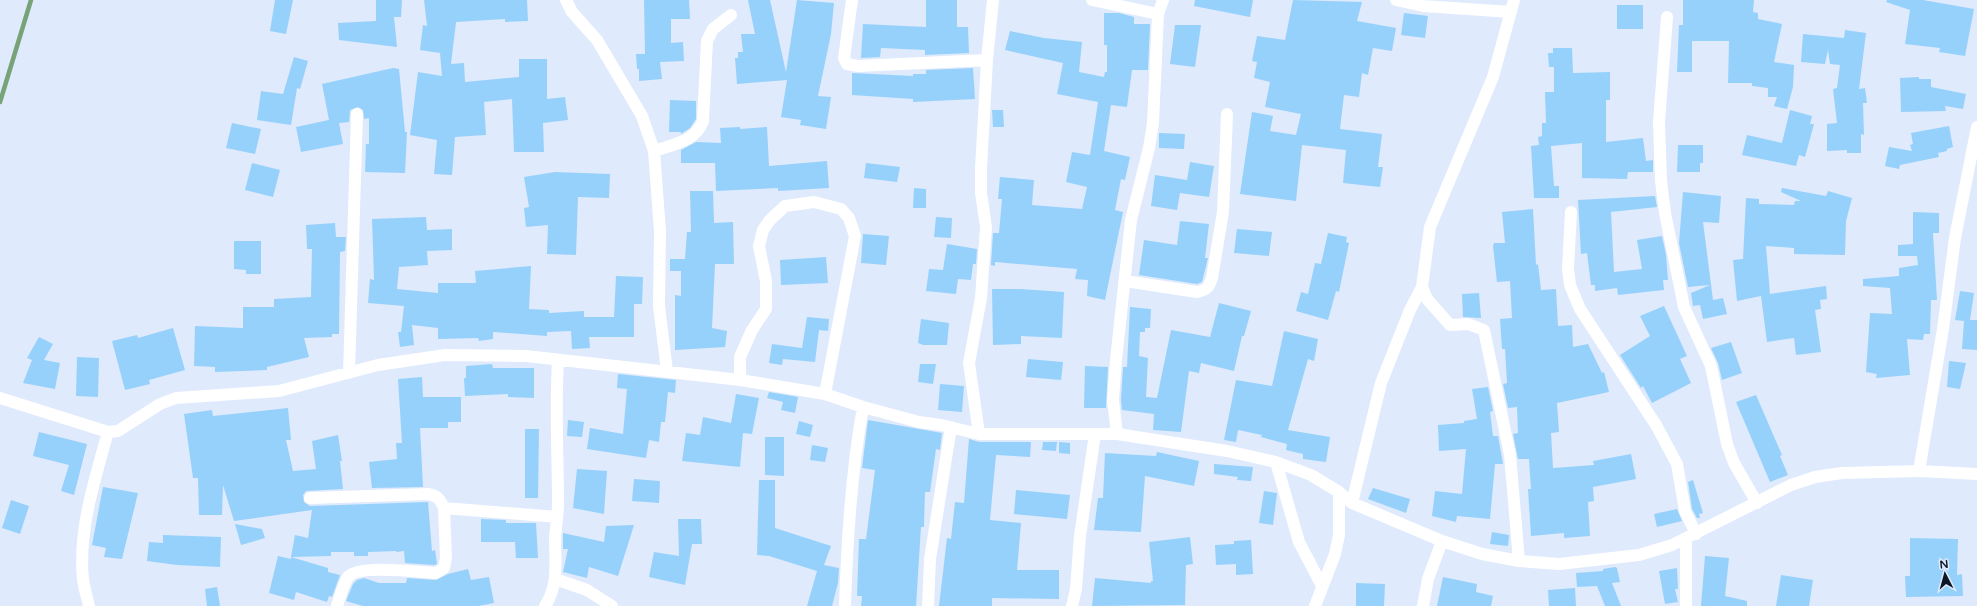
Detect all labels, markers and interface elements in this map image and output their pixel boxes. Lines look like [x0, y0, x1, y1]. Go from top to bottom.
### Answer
north arrow [1925, 554, 1965, 594]
text: N [1939, 558, 1949, 571]

